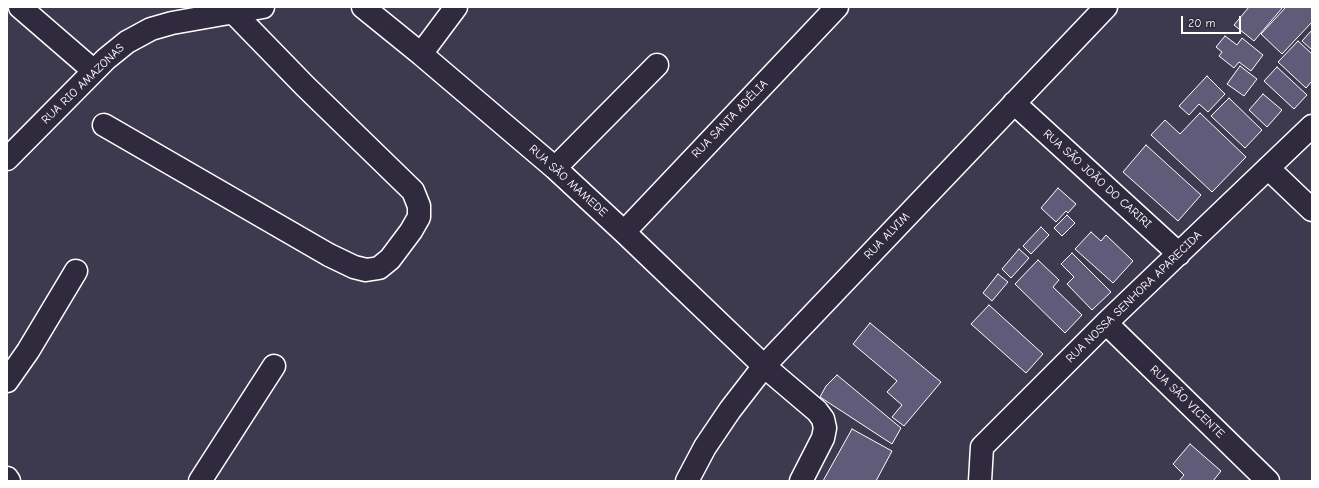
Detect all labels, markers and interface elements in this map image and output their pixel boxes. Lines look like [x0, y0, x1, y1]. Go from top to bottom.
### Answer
scale bar [1183, 8, 1243, 34]
text: 20 m [1188, 16, 1216, 30]
street label: RUA RIO AMAZONAS [39, 41, 127, 127]
street label: RUA SANTA ADÉLIA [689, 77, 771, 161]
street label: RUA SÃO JOÃO DO CARIRI [1040, 127, 1154, 231]
street label: RUA SÃO MAMEDE [526, 142, 610, 220]
street label: RUA ALVIM [861, 210, 913, 262]
street label: RUA NOSSA SENHORA APARECIDA [1063, 228, 1205, 366]
street label: RUA SÃO VICENTE [1147, 363, 1227, 441]

